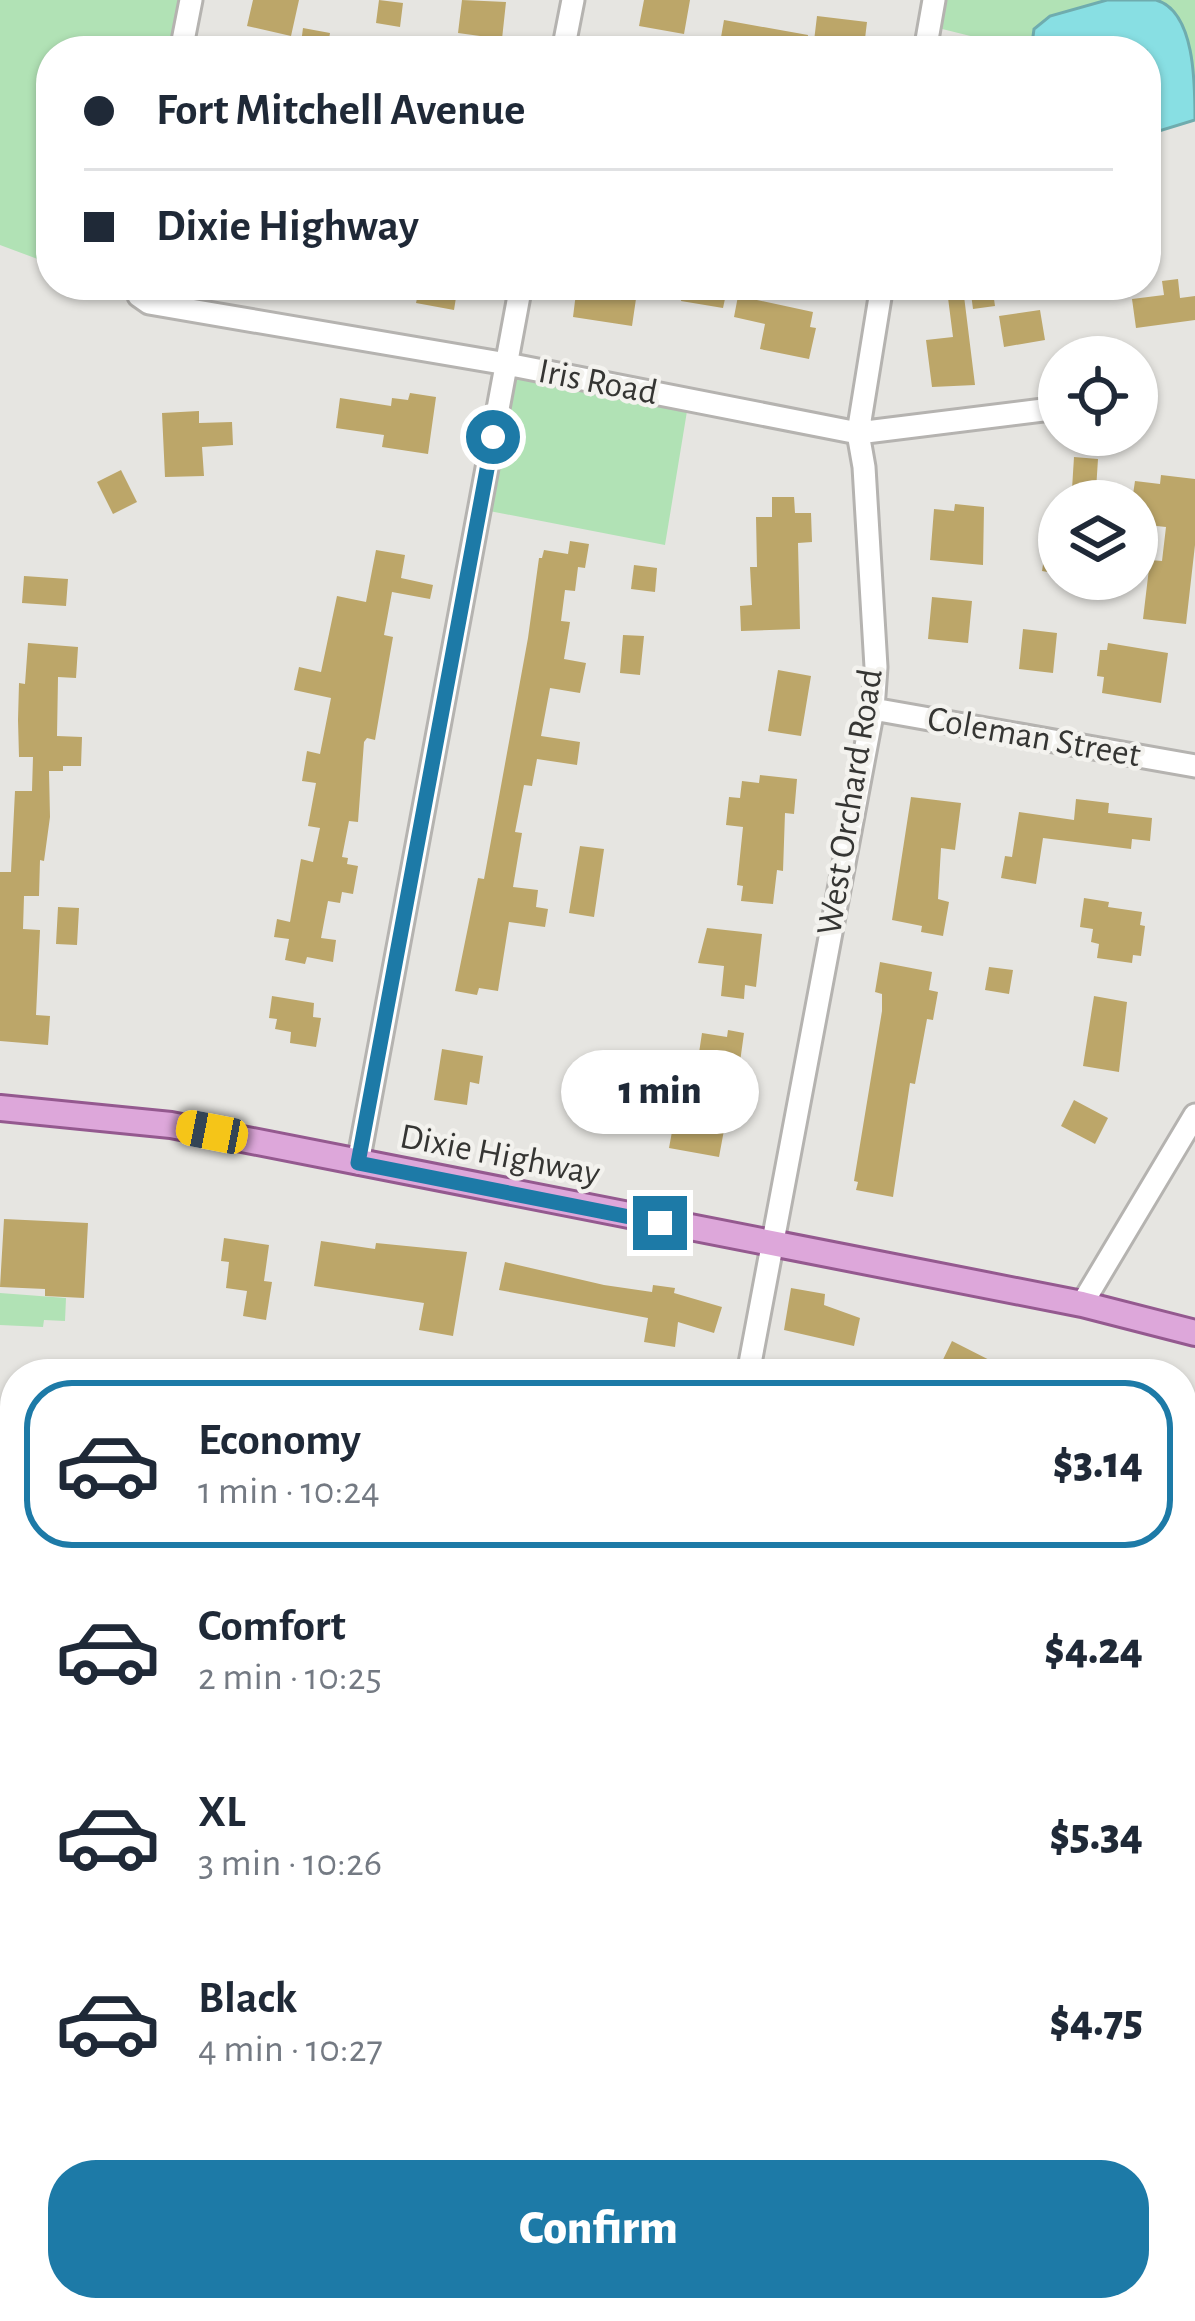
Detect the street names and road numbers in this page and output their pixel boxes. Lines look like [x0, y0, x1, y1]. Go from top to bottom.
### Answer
street label: Iris Road [535, 353, 661, 411]
street label: West Orchard Road [811, 666, 889, 938]
street label: Coleman Street [925, 701, 1144, 774]
street label: Dixie Highway [397, 1118, 603, 1192]

